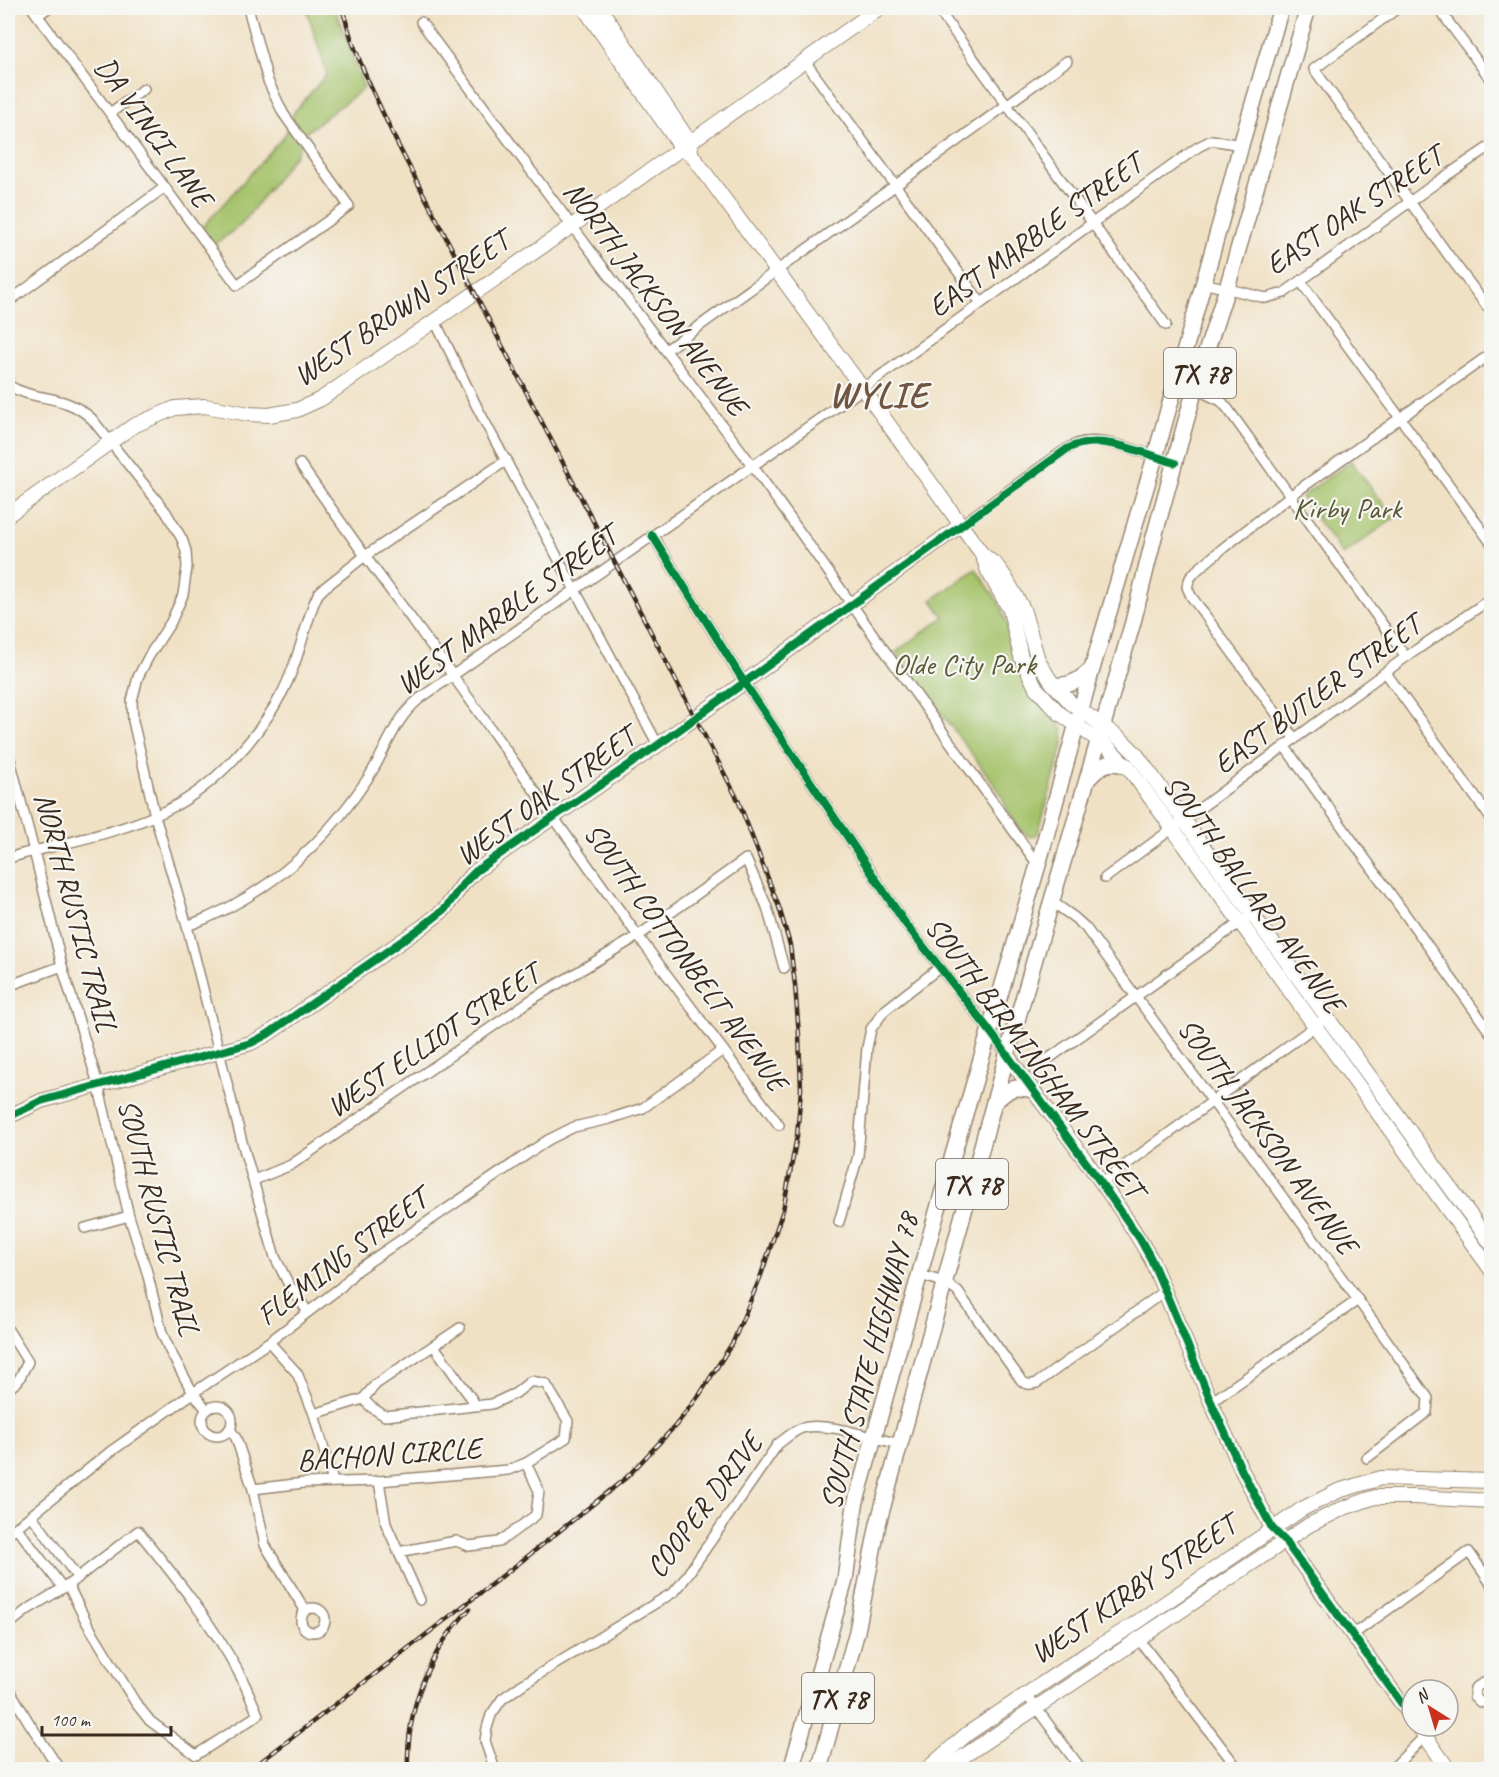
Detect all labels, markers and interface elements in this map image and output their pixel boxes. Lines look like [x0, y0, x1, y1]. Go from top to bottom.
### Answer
street label: DA VINCI LANE [87, 49, 224, 218]
street label: EAST OAK STREET [1258, 133, 1455, 283]
street label: EAST MARBLE STREET [920, 141, 1155, 326]
street label: NORTH JACKSON AVENUE [555, 173, 759, 426]
street label: WEST BROWN STREET [286, 218, 522, 394]
road number: TX 78 [1164, 348, 1236, 398]
district label: WYLIE [829, 372, 932, 418]
park label: Kirby Park [1293, 489, 1403, 527]
street label: WEST MARBLE STREET [388, 513, 629, 703]
street label: EAST BUTLER STREET [1206, 602, 1433, 782]
park label: Olde City Park [892, 645, 1038, 683]
street label: WEST OAK STREET [448, 714, 648, 874]
street label: SOUTH BALLARD AVENUE [1155, 767, 1355, 1023]
street label: NORTH RUSTIC TRAIL [26, 788, 126, 1036]
street label: SOUTH COTTONBELT AVENUE [576, 815, 798, 1102]
street label: SOUTH BIRMINGHAM STREET [917, 909, 1157, 1211]
street label: WEST ELLIOT STREET [319, 951, 552, 1125]
street label: SOUTH JACKSON AVENUE [1170, 1011, 1369, 1264]
street label: SOUTH RUSTIC TRAIL [109, 1095, 209, 1340]
road number: TX 78 [936, 1159, 1008, 1209]
street label: FLEMING STREET [249, 1176, 441, 1334]
street label: SOUTH STATE HIGHWAY 78 [811, 1206, 928, 1513]
street label: COOPER DRIVE [637, 1422, 773, 1585]
street label: BACHON CIRCLE [296, 1428, 486, 1479]
street label: WEST KIRBY STREET [1023, 1502, 1249, 1672]
road number: TX 78 [802, 1673, 874, 1723]
north arrow [1400, 1678, 1460, 1738]
text: N [1412, 1684, 1434, 1708]
scale bar [42, 1699, 171, 1737]
text: 100 m [51, 1709, 92, 1731]

